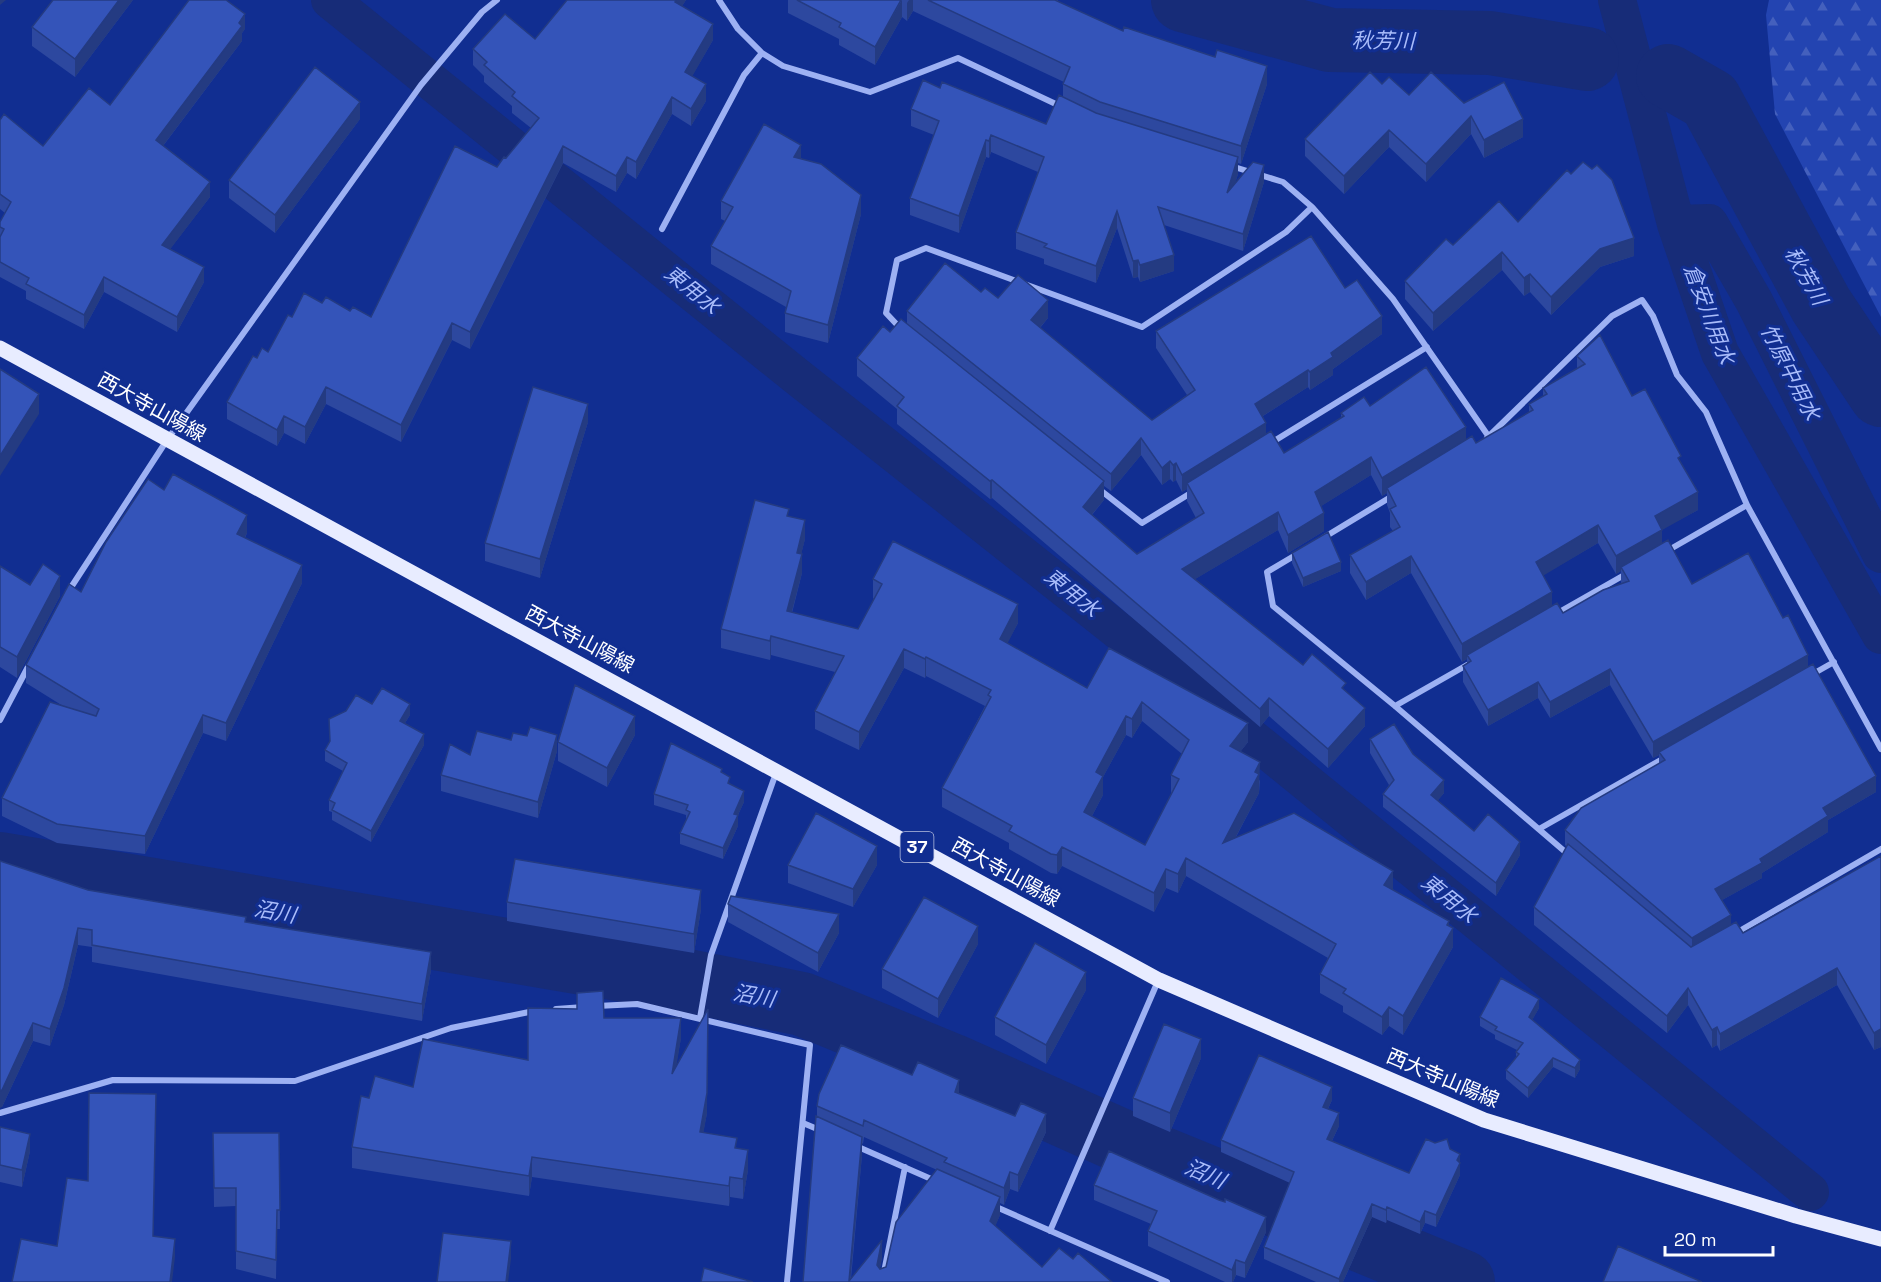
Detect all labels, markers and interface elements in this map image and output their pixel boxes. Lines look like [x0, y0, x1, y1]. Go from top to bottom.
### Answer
water label: 秋芳川 [1351, 26, 1417, 55]
water label: 秋芳川 [1779, 242, 1834, 312]
water label: 東用水 [659, 259, 727, 321]
water label: 倉安川用水 [1678, 260, 1742, 370]
water label: 竹原中用水 [1755, 319, 1827, 426]
street label: 西大寺山陽線 [93, 367, 211, 447]
water label: 東用水 [1039, 562, 1107, 624]
street label: 西大寺山陽線 [521, 599, 639, 679]
road number: 37 [900, 832, 934, 862]
street label: 西大寺山陽線 [947, 832, 1065, 912]
water label: 東用水 [1416, 868, 1484, 930]
water label: 沼川 [252, 895, 300, 929]
water label: 沼川 [731, 979, 779, 1013]
street label: 西大寺山陽線 [1383, 1043, 1503, 1113]
water label: 沼川 [1181, 1153, 1232, 1195]
scale bar [1665, 1219, 1773, 1257]
text: 20 m [1674, 1228, 1717, 1251]

